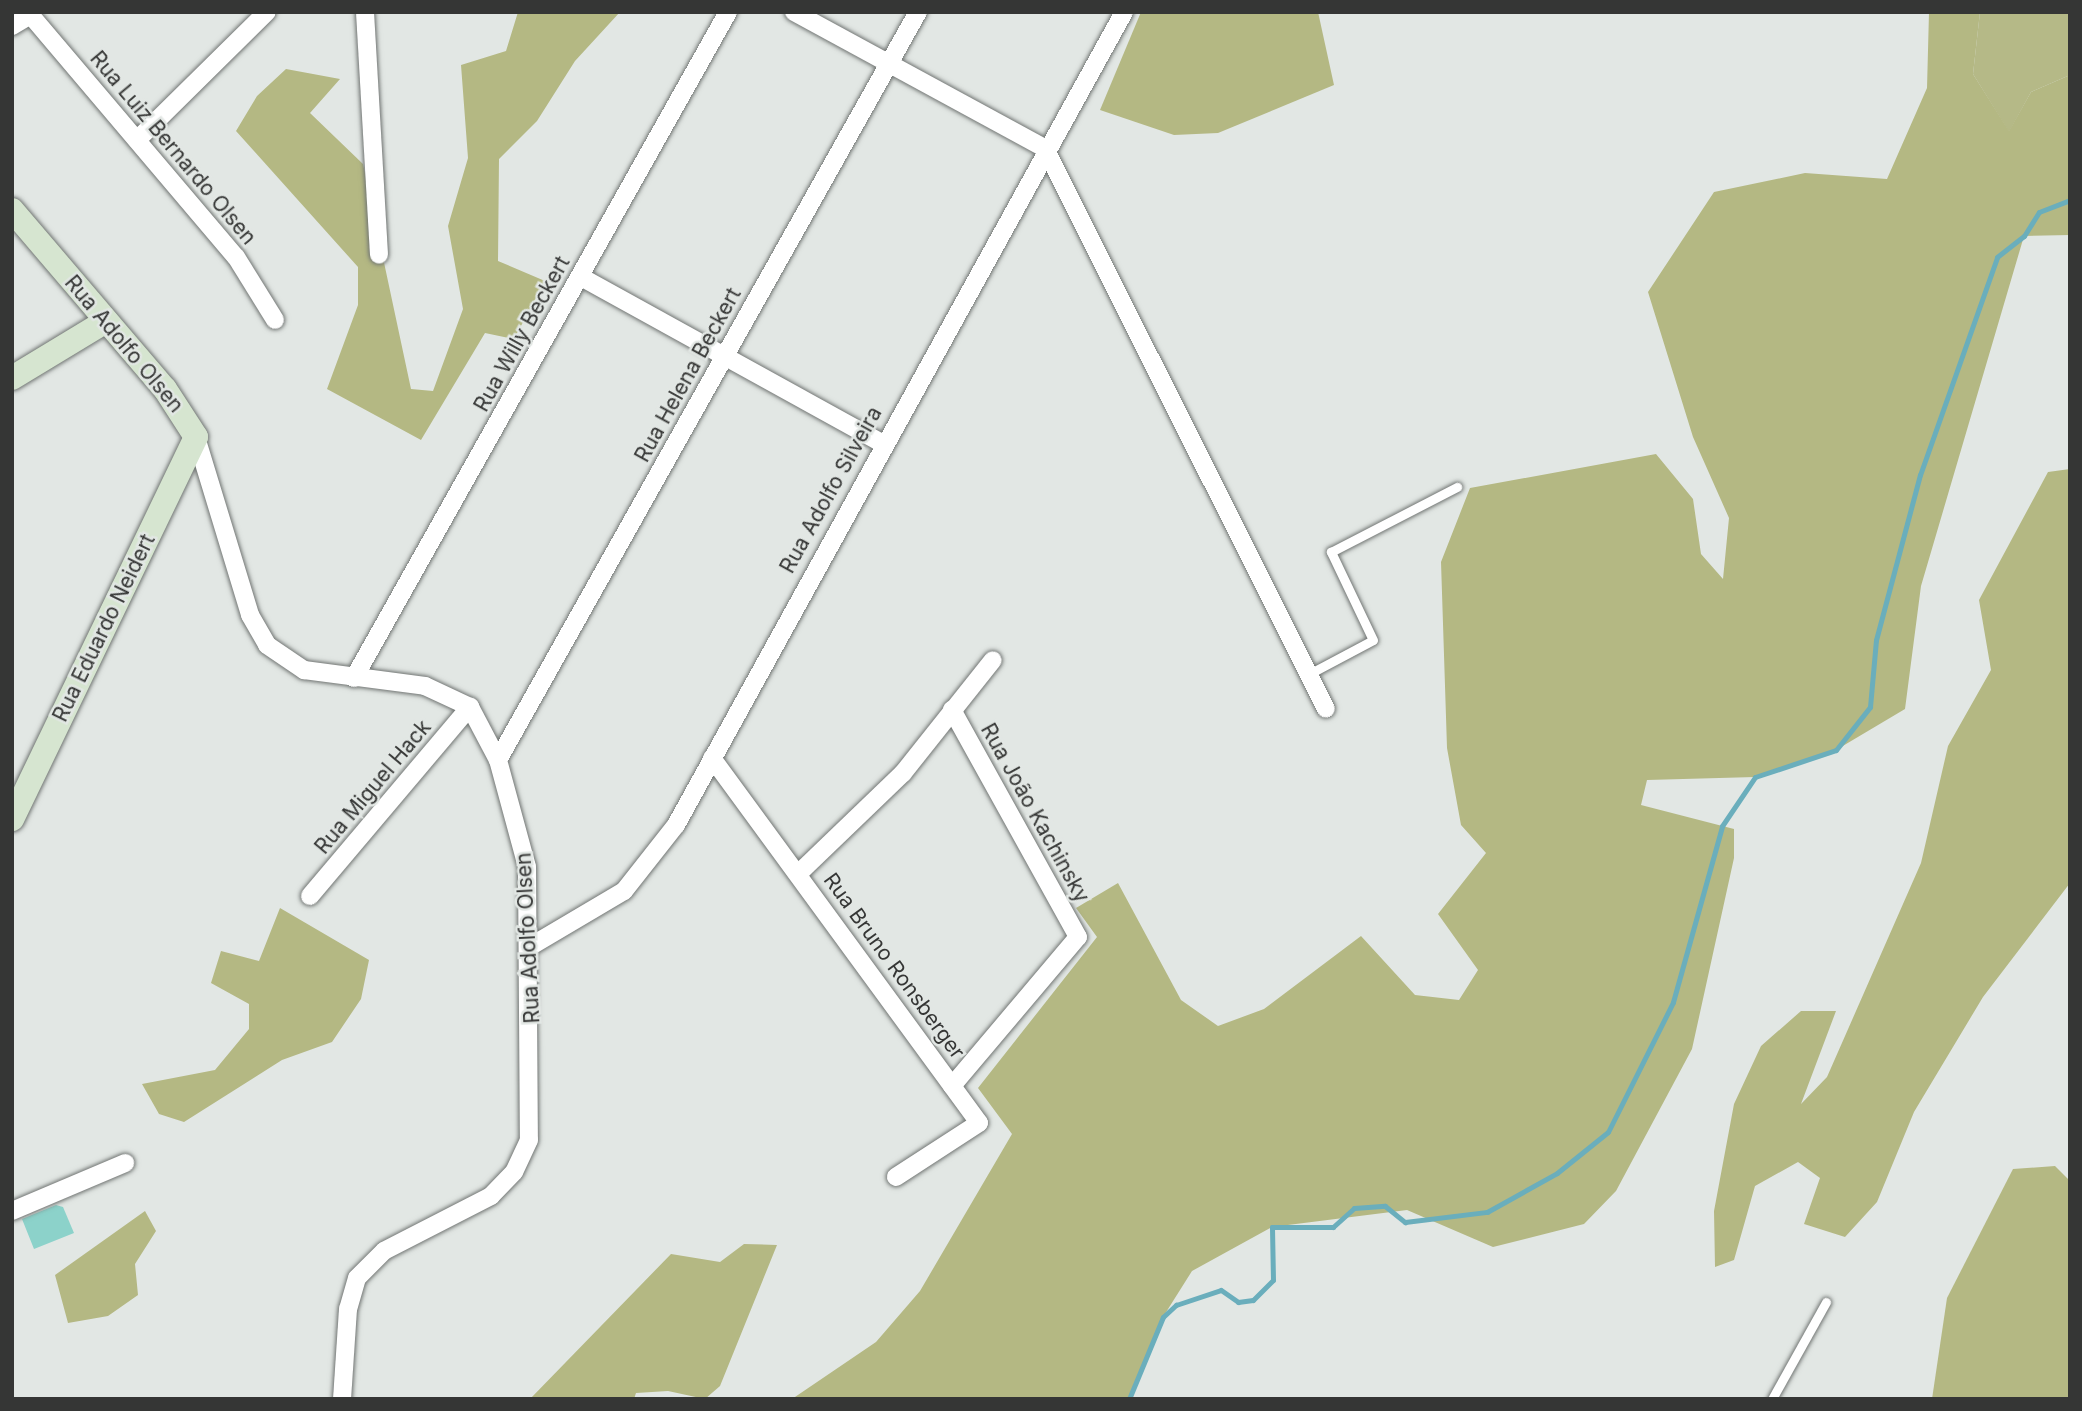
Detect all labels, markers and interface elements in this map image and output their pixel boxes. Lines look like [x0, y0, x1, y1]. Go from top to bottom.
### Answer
street label: Rua Luiz Bernardo Olsen [85, 46, 261, 250]
street label: Rua Willy Beckert [469, 252, 575, 416]
street label: Rua Adolfo Olsen [59, 270, 189, 418]
street label: Rua Helena Beckert [630, 283, 746, 467]
street label: Rua Adolfo Silveira [775, 402, 887, 578]
street label: Rua Eduardo Neidert [48, 530, 160, 726]
street label: Rua Miguel Hack [310, 715, 436, 859]
street label: Rua João Kachinsky [975, 719, 1095, 907]
street label: Rua Adolfo Olsen [511, 852, 545, 1024]
street label: Rua Bruno Ronsberger [818, 868, 970, 1064]

